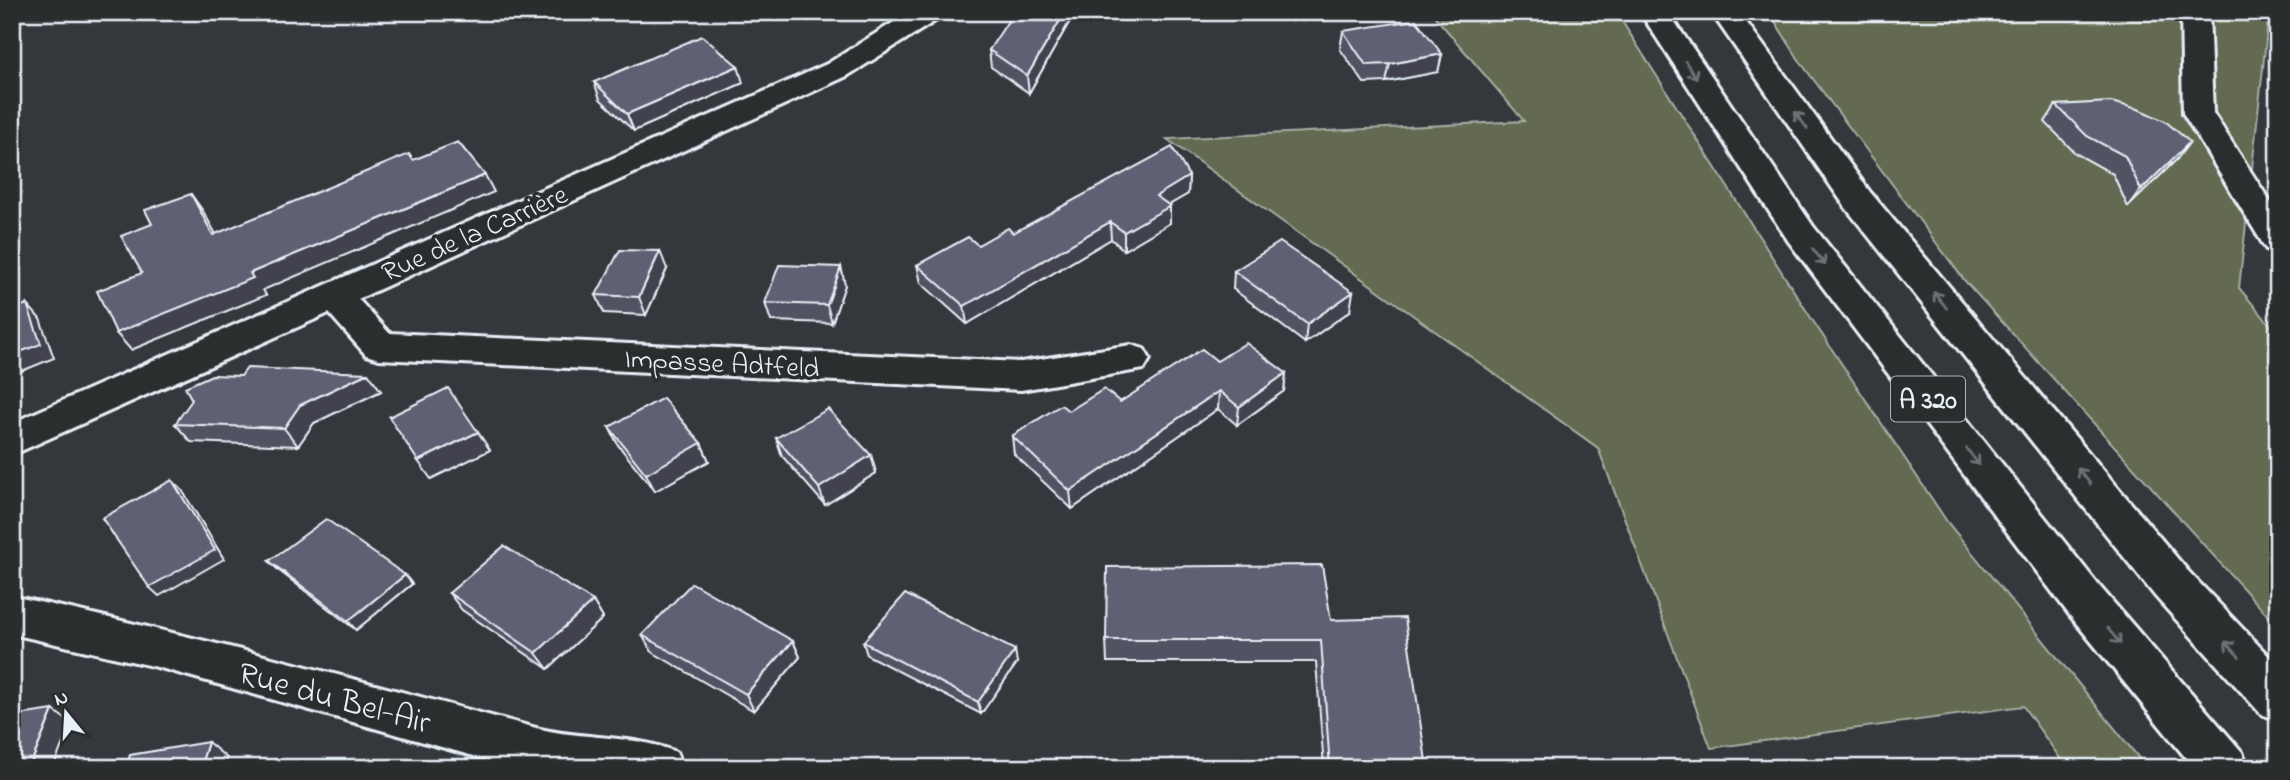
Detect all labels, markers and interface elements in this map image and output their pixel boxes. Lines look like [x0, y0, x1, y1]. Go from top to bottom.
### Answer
one-way arrow [1684, 60, 1698, 79]
one-way arrow [1794, 111, 1808, 130]
street label: Rue de la Carrière [376, 176, 575, 295]
one-way arrow [1812, 248, 1827, 266]
one-way arrow [1932, 291, 1948, 309]
street label: Impasse Adtfeld [623, 340, 821, 391]
road number: A 320 [1891, 376, 1965, 422]
one-way arrow [1966, 447, 1981, 466]
one-way arrow [2076, 467, 2091, 485]
one-way arrow [2106, 626, 2122, 644]
one-way arrow [2223, 641, 2240, 658]
street label: Rue du Bel-Air [233, 651, 436, 749]
north arrow [32, 678, 102, 748]
text: N [51, 684, 72, 714]

